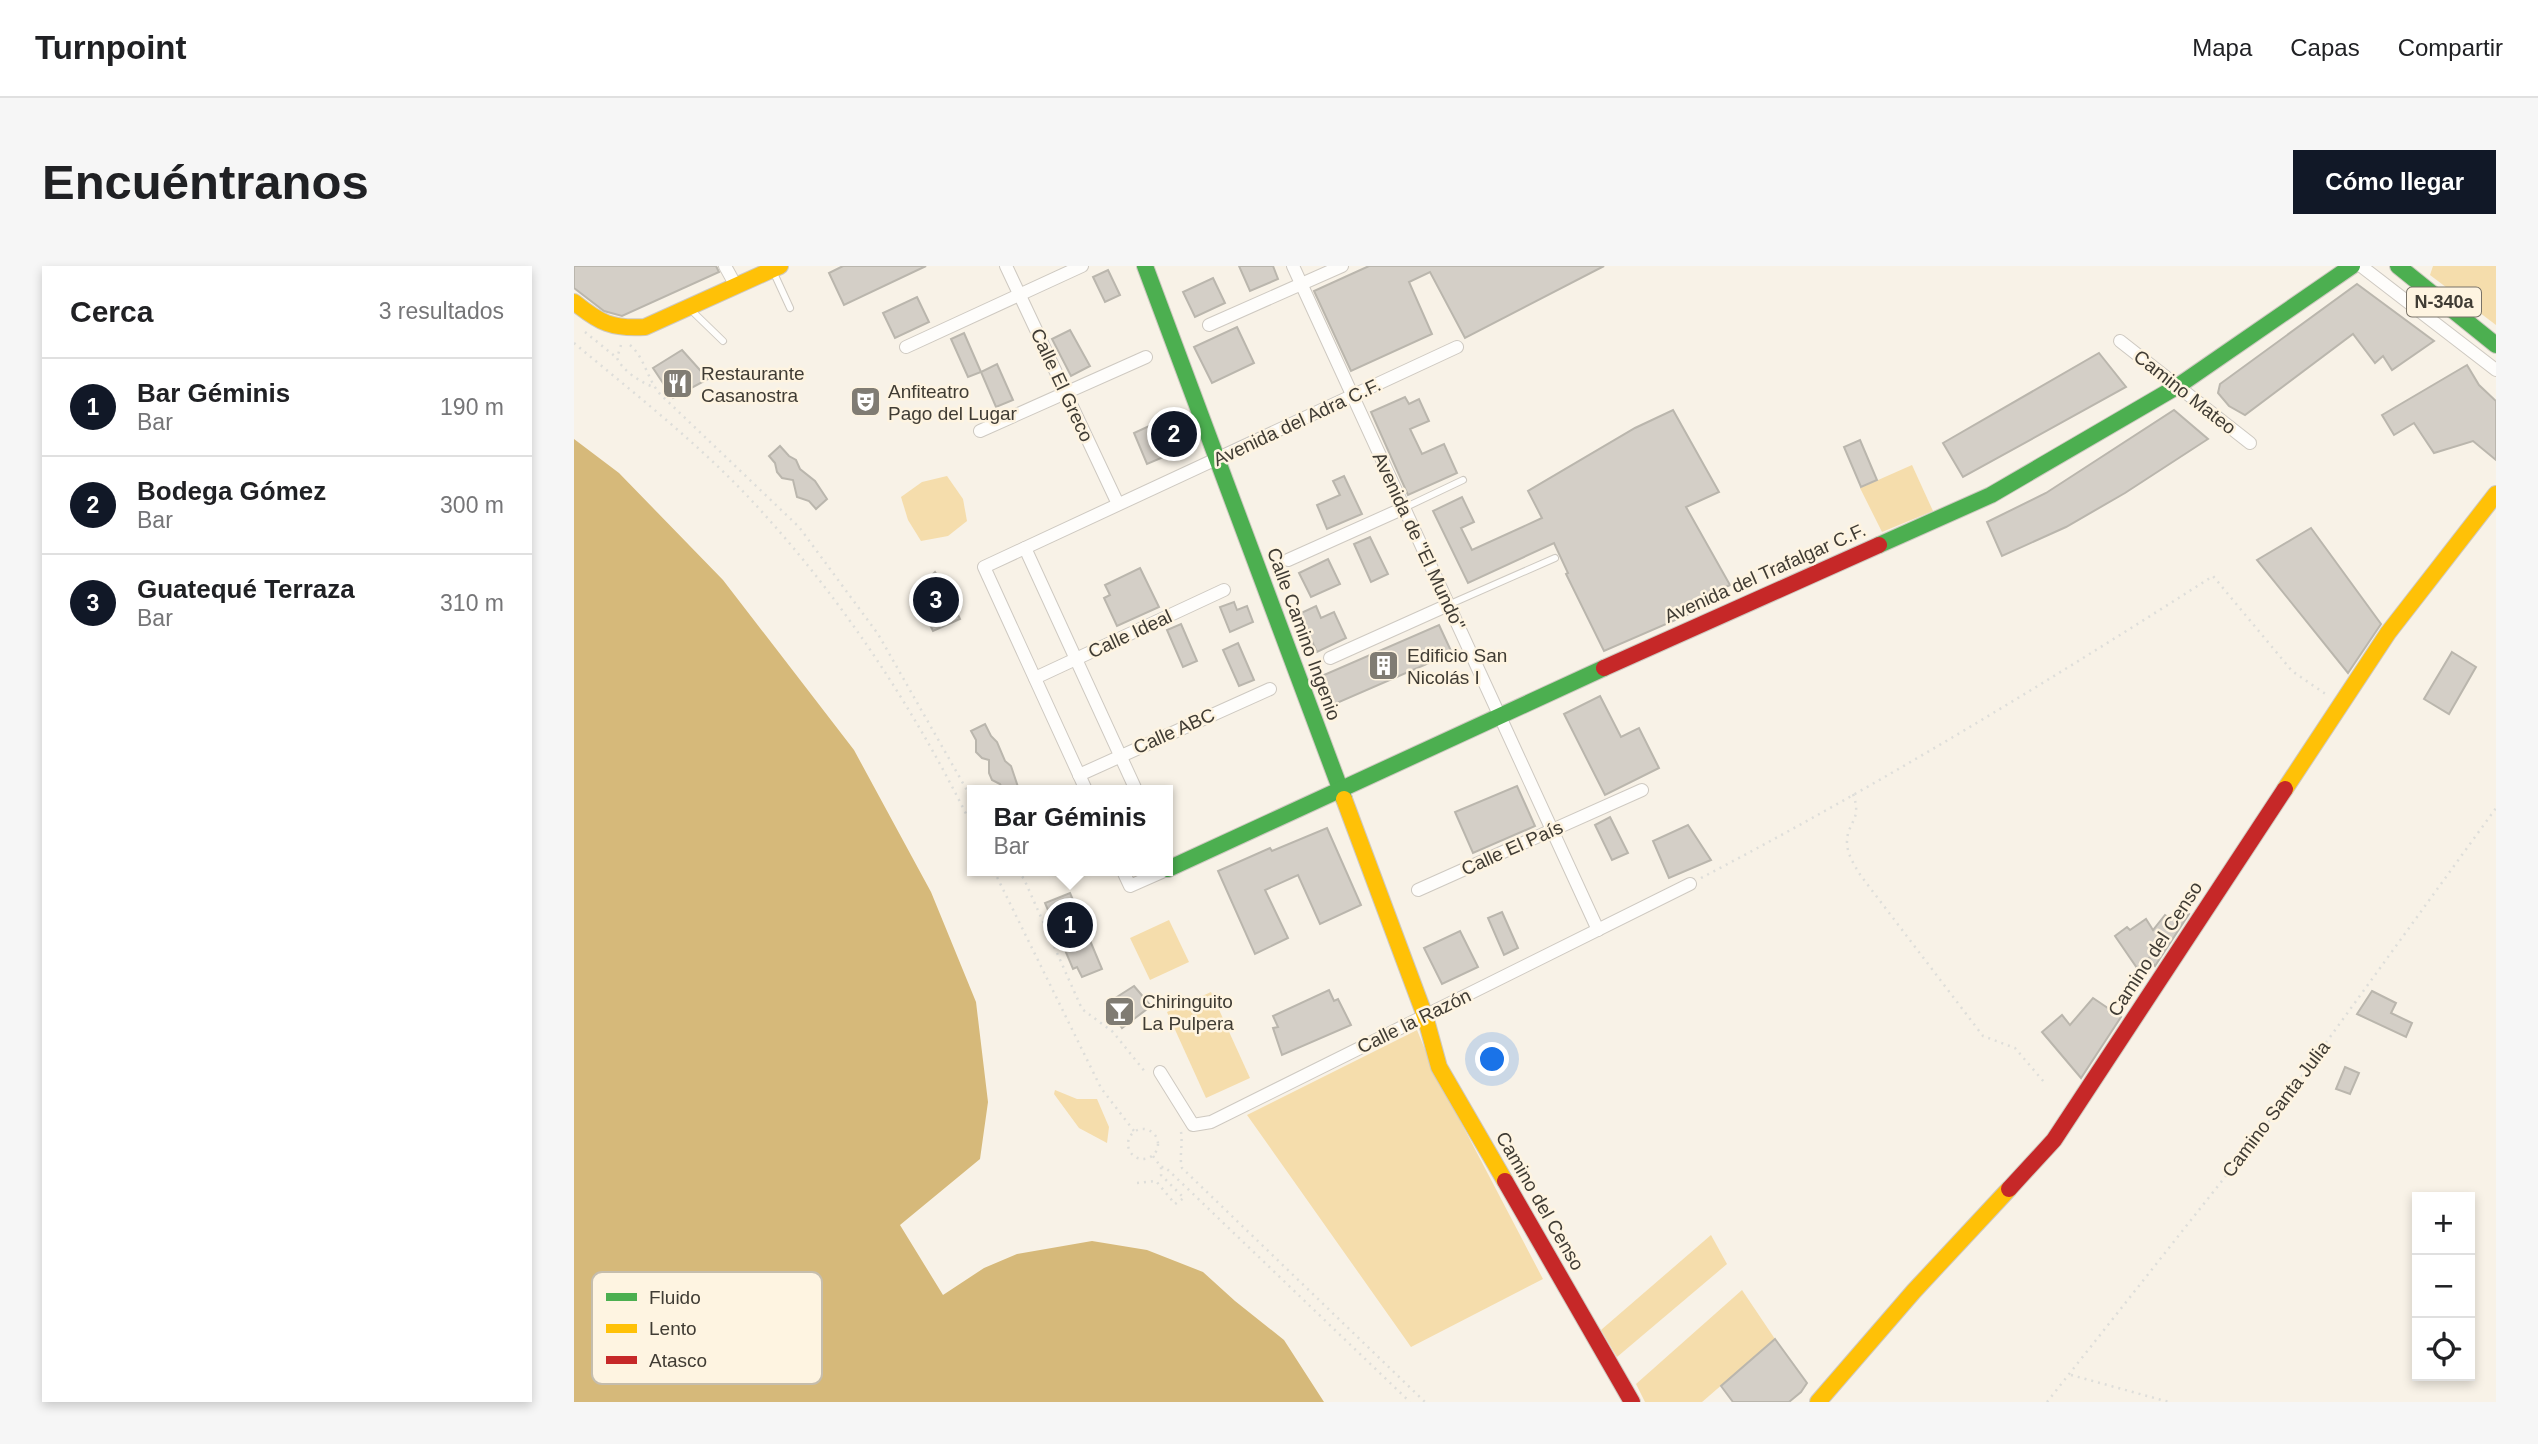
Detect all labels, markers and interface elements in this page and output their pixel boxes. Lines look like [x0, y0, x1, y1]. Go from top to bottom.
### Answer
text: Turnpoint [35, 29, 187, 66]
text: Mapa [2192, 34, 2252, 61]
text: Capas [2290, 34, 2360, 61]
text: Compartir [2398, 34, 2503, 61]
button: Cómo llegar [2293, 150, 2496, 214]
text: Encuéntranos [42, 155, 369, 209]
road number: N-340a [2407, 288, 2481, 317]
text: Cerca [70, 295, 153, 328]
text: 3 resultados [379, 298, 504, 324]
street label: Calle El Greco [1027, 325, 1097, 445]
street label: Camino Mateo [2130, 346, 2240, 438]
place label: Restaurante Casanostra [701, 363, 805, 406]
restaurant icon: Restaurante Casanostra [661, 367, 695, 401]
street label: Avenida del Adra C.F. [1210, 374, 1384, 470]
text: Bar Géminis [137, 378, 290, 408]
place label: Anfiteatro Pago del Lugar [888, 381, 1018, 424]
theatre icon: Anfiteatro Pago del Lugar [848, 385, 882, 419]
text: 1 [87, 394, 99, 420]
text: 190 m [440, 394, 504, 420]
pin: 2 [1151, 408, 1197, 460]
text: Bar [137, 409, 173, 435]
street label: Avenida de "El Mundo" [1369, 449, 1469, 633]
text: Bodega Gómez [137, 476, 326, 506]
text: 2 [87, 492, 99, 518]
text: 300 m [440, 492, 504, 518]
text: Bar [137, 507, 173, 533]
street label: Avenida del Trafalgar C.F. [1661, 519, 1869, 627]
street label: Calle Camino Ingenio [1263, 545, 1345, 723]
text: Guatequé Terraza [137, 574, 355, 604]
pin: 3 [913, 574, 959, 626]
text: 3 [87, 590, 99, 616]
text: 310 m [440, 590, 504, 616]
text: Bar [137, 605, 173, 631]
street label: Calle Ideal [1085, 606, 1175, 662]
place label: Edificio San Nicolás I [1407, 645, 1507, 688]
building icon: Edificio San Nicolás I [1367, 649, 1401, 683]
street label: Calle ABC [1130, 704, 1218, 758]
popup [967, 785, 1173, 876]
text: Bar Géminis [993, 802, 1147, 832]
street label: Calle El País [1458, 816, 1566, 880]
text: Bar [993, 833, 1029, 859]
street label: Camino del Censo [2104, 878, 2206, 1020]
pin: 1 [1047, 899, 1093, 951]
street label: Calle la Razón [1354, 984, 1474, 1058]
place label: Chiringuito La Pulpera [1142, 991, 1234, 1034]
bar icon: Chiringuito La Pulpera [1102, 995, 1136, 1029]
street label: Camino Santa Julia [2218, 1037, 2334, 1181]
your location [1475, 1042, 1509, 1076]
street label: Camino del Censo [1492, 1128, 1588, 1274]
map controls [2412, 1192, 2475, 1381]
button: + [2412, 1192, 2475, 1255]
button: − [2412, 1255, 2475, 1318]
legend [592, 1272, 822, 1384]
text: Fluido [649, 1287, 701, 1308]
text: Lento [649, 1318, 697, 1339]
button: locate [2412, 1318, 2475, 1381]
text: Atasco [649, 1350, 707, 1371]

